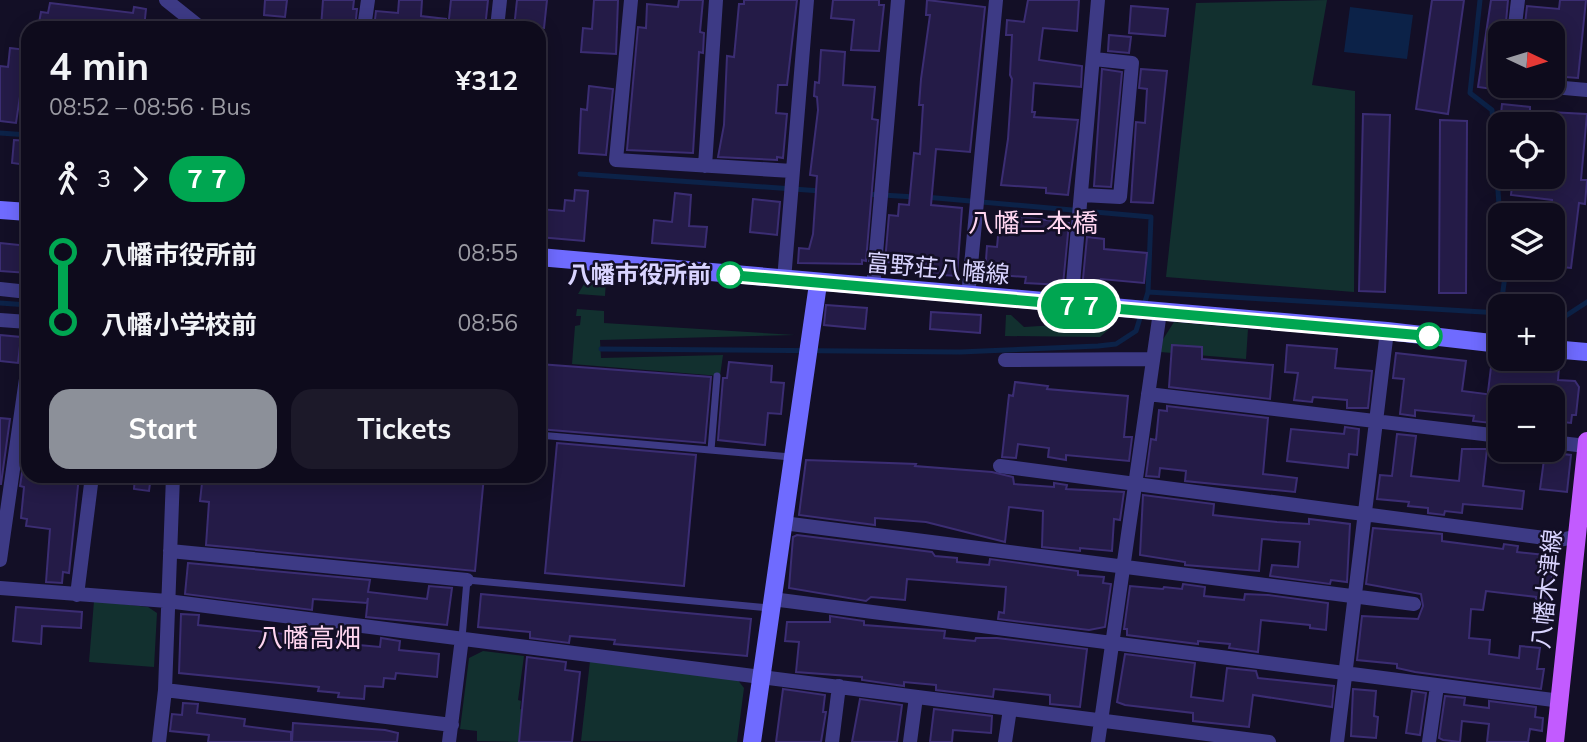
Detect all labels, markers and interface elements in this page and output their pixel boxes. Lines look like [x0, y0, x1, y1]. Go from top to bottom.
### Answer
north arrow [1488, 21, 1564, 98]
map controls [1488, 21, 1565, 462]
text: 4 min [49, 42, 149, 90]
text: ¥312 [456, 64, 518, 97]
text: 08:52 – 08:56 · Bus [49, 92, 251, 121]
button: locate [1488, 112, 1565, 189]
icon: walk [49, 160, 87, 198]
icon: forward [121, 160, 159, 198]
text: 3 [97, 164, 111, 193]
text: ７７ [183, 164, 231, 194]
button: layers [1488, 203, 1565, 280]
district label: 八幡三本橋 [968, 206, 1098, 239]
text: 八幡市役所前 [101, 238, 257, 271]
text: 08:55 [458, 238, 518, 267]
street label: 富野荘八幡線 [865, 247, 1011, 289]
place label: 八幡市役所前 [567, 259, 711, 289]
marker: 八幡市役所前 [717, 262, 743, 288]
line badge: ７７ [1048, 283, 1110, 329]
text: ７７ [1055, 291, 1103, 321]
button: + [1488, 294, 1565, 371]
text: 八幡小学校前 [101, 308, 257, 341]
text: 08:56 [458, 308, 518, 337]
unlabelled marker [1416, 323, 1442, 349]
button: − [1488, 385, 1565, 462]
button: Start [49, 389, 277, 469]
button: Tickets [291, 389, 518, 469]
street label: 八幡木津線 [1525, 528, 1567, 650]
district label: 八幡高畑 [257, 621, 361, 654]

